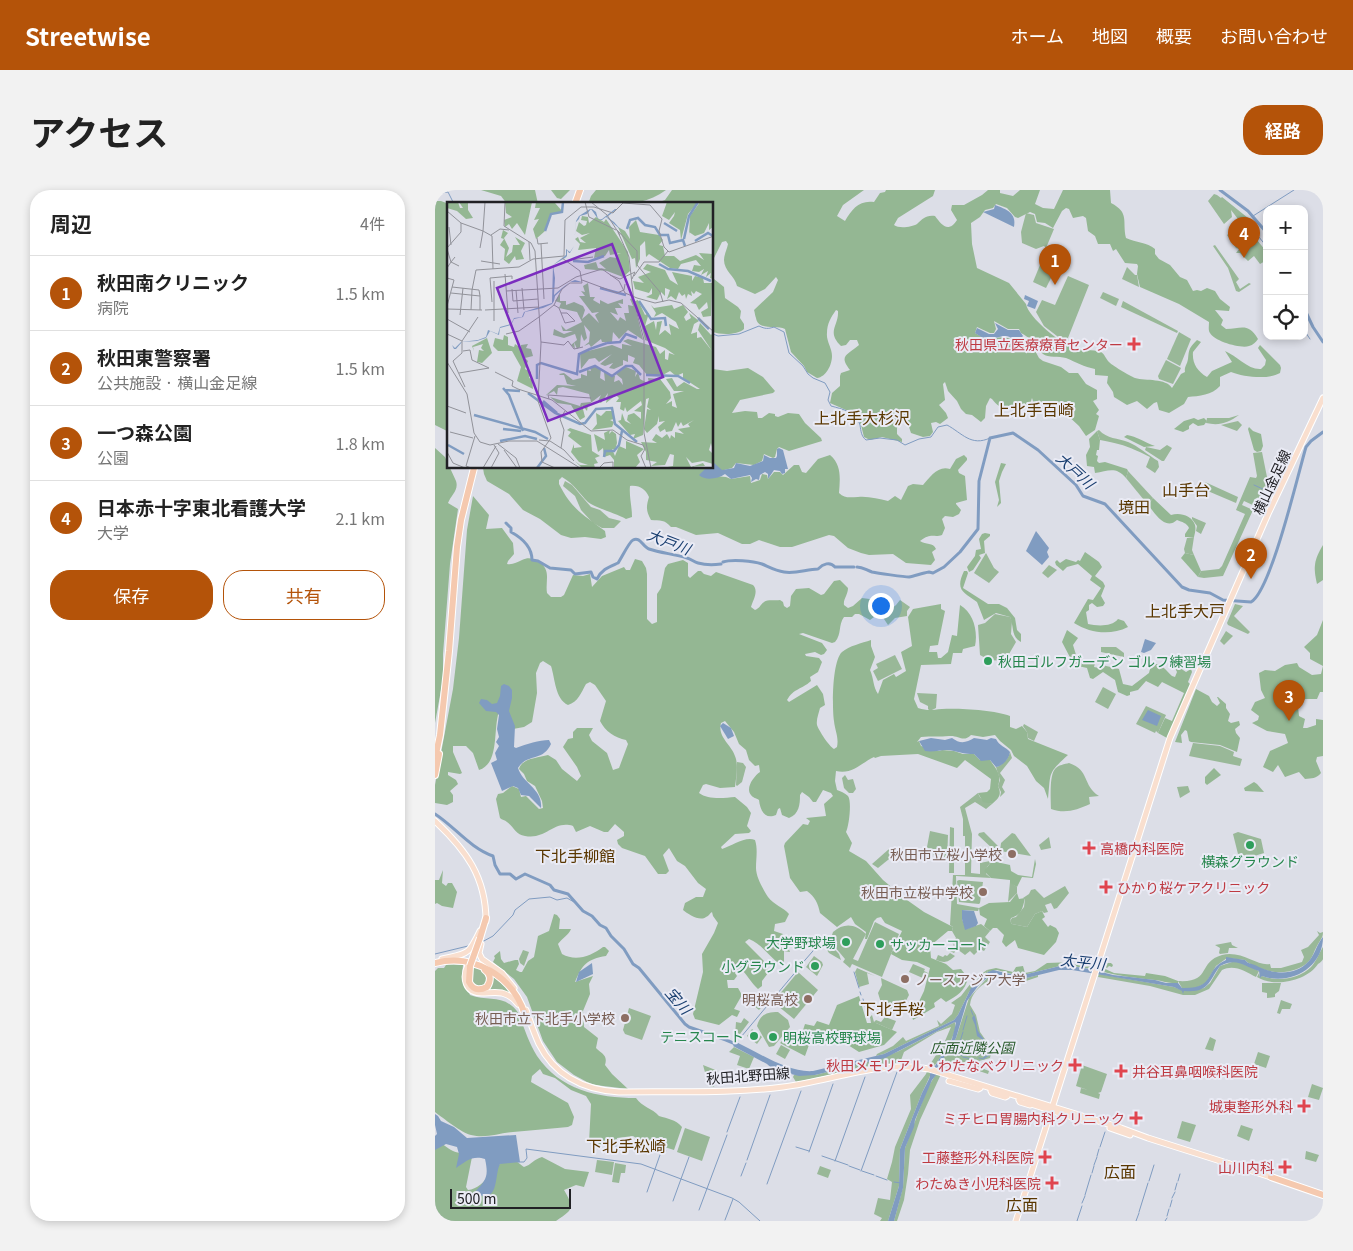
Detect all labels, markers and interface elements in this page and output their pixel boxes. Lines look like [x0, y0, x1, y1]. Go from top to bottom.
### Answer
text: Streetwise [25, 18, 151, 53]
text: ホーム [1011, 22, 1064, 48]
text: 地図 [1092, 22, 1128, 48]
text: 概要 [1156, 22, 1192, 48]
text: お問い合わせ [1220, 22, 1328, 48]
text: アクセス [30, 105, 168, 156]
button: 経路 [1243, 105, 1323, 155]
inset map [447, 202, 714, 469]
map controls [1263, 205, 1308, 340]
button: + [1263, 205, 1308, 250]
text: 周辺 [50, 208, 92, 238]
text: 4件 [360, 211, 385, 235]
pin: 4 [1228, 217, 1260, 258]
pin: 1 [1039, 244, 1071, 285]
button: − [1263, 250, 1308, 295]
text: 秋田南クリニック [97, 268, 249, 295]
text: 1 [61, 281, 71, 305]
text: 1.5 km [336, 281, 385, 305]
text: 病院 [97, 295, 129, 319]
button: locate [1263, 295, 1308, 340]
place label: 秋田県立医療療育センター [955, 334, 1123, 354]
marker: 秋田県立医療療育センター [1127, 337, 1141, 351]
text: 秋田東警察署 [97, 343, 211, 370]
text: 2 [61, 356, 71, 380]
text: 1.5 km [336, 356, 385, 380]
text: 公共施設 · 横山金足線 [97, 370, 257, 394]
district label: 上北手百崎 [994, 397, 1074, 421]
district label: 上北手大杉沢 [814, 405, 910, 429]
text: 一つ森公園 [97, 418, 192, 445]
text: 3 [61, 431, 71, 455]
text: 1.8 km [336, 431, 385, 455]
text: 公園 [97, 445, 129, 469]
street label: 横山金足線 [1247, 446, 1295, 518]
water label: 大戸川 [1052, 447, 1101, 494]
district label: 山手台 [1162, 477, 1210, 501]
text: 日本赤十字東北看護大学 [97, 493, 306, 520]
district label: 境田 [1118, 494, 1150, 518]
text: 4 [61, 506, 71, 530]
text: 2.1 km [336, 506, 385, 530]
text: 大学 [97, 520, 129, 544]
water label: 大戸川 [644, 523, 696, 560]
pin: 2 [1235, 538, 1267, 579]
button: 保存 [50, 570, 213, 620]
button: 共有 [223, 570, 385, 620]
your location [868, 593, 894, 619]
district label: 上北手大戸 [1145, 598, 1225, 622]
place label: 秋田ゴルフガーデン ゴルフ練習場 [998, 651, 1211, 671]
marker: 秋田ゴルフガーデン ゴルフ練習場 [982, 655, 994, 667]
pin: 3 [1273, 680, 1305, 721]
place label: 高橋内科医院 [1100, 838, 1184, 858]
marker: 横森グラウンド [1244, 839, 1256, 851]
marker: 高橋内科医院 [1082, 841, 1096, 855]
district label: 下北手柳館 [535, 843, 615, 867]
place label: 秋田市立桜小学校 [890, 844, 1002, 864]
marker: 秋田市立桜小学校 [1006, 848, 1018, 860]
place label: 横森グラウンド [1201, 851, 1299, 871]
place label: ひかり桜ケアクリニック [1117, 877, 1270, 897]
marker: ひかり桜ケアクリニック [1099, 880, 1113, 894]
place label: 秋田市立桜中学校 [861, 882, 973, 902]
marker: 秋田市立桜中学校 [977, 886, 989, 898]
place label: 大学野球場 [766, 932, 836, 952]
place label: サッカーコート [890, 934, 988, 954]
marker: 大学野球場 [840, 936, 852, 948]
marker: サッカーコート [874, 938, 886, 950]
water label: 太平川 [1060, 948, 1108, 974]
place label: 小グラウンド [721, 956, 805, 976]
marker: 小グラウンド [809, 960, 821, 972]
place label: ノースアジア大学 [915, 969, 1026, 989]
marker: ノースアジア大学 [899, 973, 911, 985]
water label: 宝川 [661, 982, 698, 1020]
place label: 明桜高校 [742, 989, 798, 1009]
marker: 明桜高校 [802, 993, 814, 1005]
district label: 下北手桜 [860, 996, 924, 1020]
place label: 秋田市立下北手小学校 [475, 1008, 615, 1028]
marker: 秋田市立下北手小学校 [619, 1012, 631, 1024]
place label: テニスコート [660, 1026, 744, 1046]
place label: 明桜高校野球場 [783, 1027, 881, 1047]
marker: テニスコート [748, 1030, 760, 1042]
marker: 明桜高校野球場 [767, 1031, 779, 1043]
park label: 広面近隣公園 [930, 1037, 1016, 1057]
place label: 秋田メモリアル・わたなべクリニック [826, 1055, 1064, 1075]
marker: 秋田メモリアル・わたなべクリニック [1068, 1058, 1082, 1072]
place label: 井谷耳鼻咽喉科医院 [1132, 1061, 1258, 1081]
street label: 秋田北野田線 [705, 1062, 791, 1088]
marker: 井谷耳鼻咽喉科医院 [1114, 1064, 1128, 1078]
place label: 城東整形外科 [1209, 1096, 1293, 1116]
marker: 城東整形外科 [1297, 1099, 1311, 1113]
place label: ミチヒロ胃腸内科クリニック [943, 1108, 1125, 1128]
marker: ミチヒロ胃腸内科クリニック [1129, 1111, 1143, 1125]
district label: 下北手松崎 [586, 1133, 666, 1157]
place label: 工藤整形外科医院 [922, 1147, 1034, 1167]
marker: 工藤整形外科医院 [1038, 1150, 1052, 1164]
place label: 山川内科 [1218, 1157, 1274, 1177]
district label: 広面 [1104, 1159, 1136, 1183]
marker: 山川内科 [1278, 1160, 1292, 1174]
place label: わたぬき小児科医院 [915, 1173, 1041, 1193]
marker: わたぬき小児科医院 [1045, 1176, 1059, 1190]
scale bar [450, 1186, 571, 1209]
text: 500 m [457, 1188, 496, 1208]
district label: 広面 [1006, 1192, 1038, 1216]

